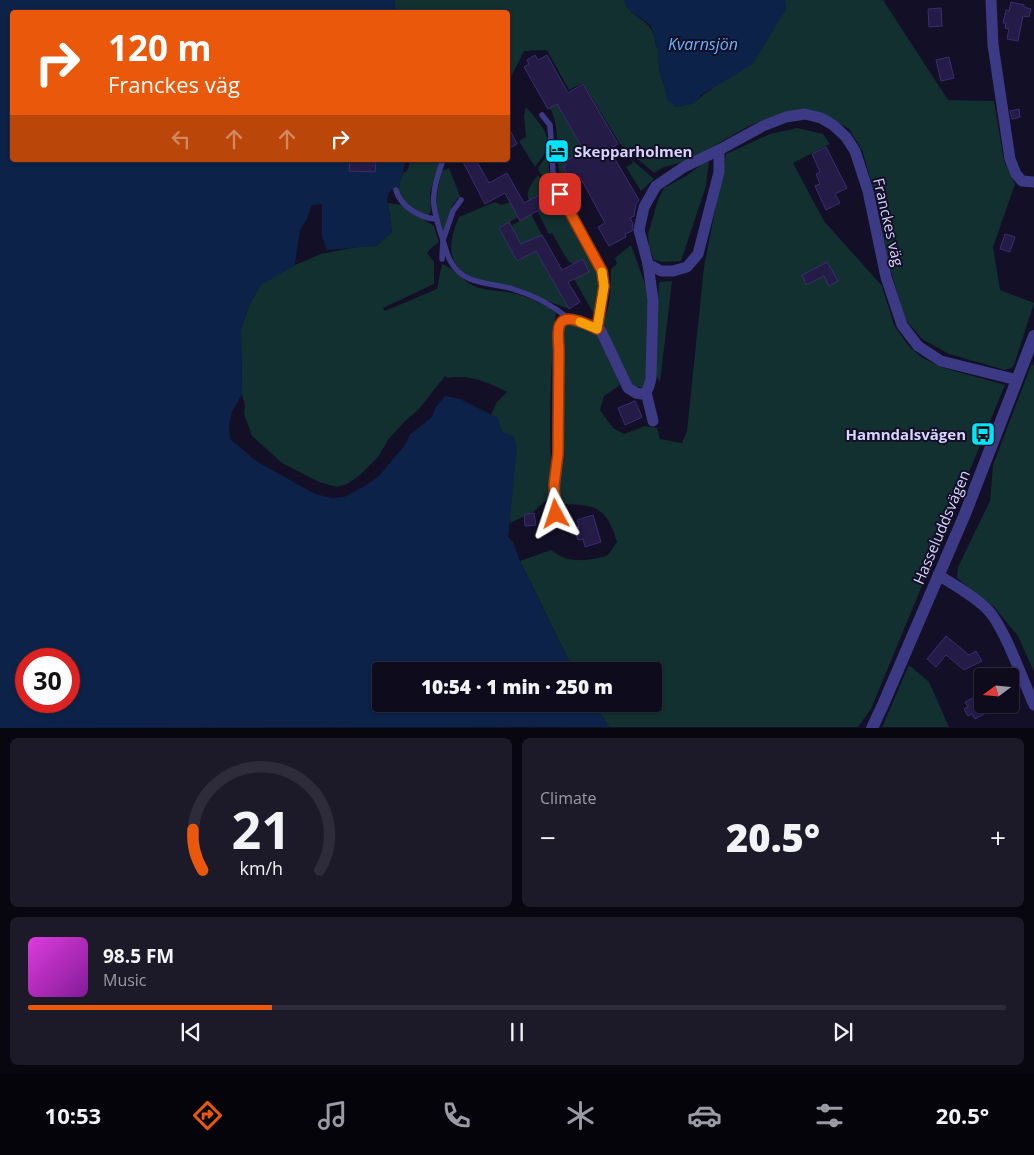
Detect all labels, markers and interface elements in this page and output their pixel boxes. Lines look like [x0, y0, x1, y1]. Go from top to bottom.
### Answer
text: 120 m [108, 24, 212, 71]
icon: right [25, 30, 90, 95]
water label: Kvarnsjön [668, 33, 738, 55]
text: Franckes väg [108, 69, 240, 99]
icon: left [167, 125, 195, 153]
icon: ahead [220, 125, 248, 153]
icon: ahead [273, 125, 301, 153]
icon: right [326, 125, 354, 153]
hotel icon: Skepparholmen [544, 138, 570, 164]
place label: Skepparholmen [574, 141, 692, 161]
pin [539, 173, 581, 215]
street label: Franckes väg [869, 176, 909, 268]
icon: arrive [546, 180, 574, 208]
bus stop icon: Hamndalsvägen [970, 421, 996, 447]
place label: Hamndalsvägen [846, 424, 966, 444]
street label: Hasseluddsvägen [908, 467, 974, 587]
position arrow [529, 487, 581, 539]
speed limit sign: 30 [15, 648, 80, 713]
north arrow [974, 668, 1019, 712]
map controls [974, 668, 1019, 713]
text: 10:54 · 1 min · 250 m [421, 674, 613, 700]
text: Climate [540, 787, 597, 809]
text: 21 [231, 793, 291, 864]
text: 20.5° [726, 811, 820, 863]
text: − [540, 818, 556, 856]
text: + [990, 818, 1006, 856]
text: km/h [239, 856, 283, 880]
text: 98.5 FM [103, 943, 174, 969]
text: Music [103, 969, 147, 991]
icon: previous [177, 1018, 205, 1046]
icon: pause [503, 1018, 531, 1046]
icon: next [829, 1018, 857, 1046]
icon: directions [190, 1098, 225, 1133]
icon: music [315, 1098, 350, 1133]
icon: phone [439, 1098, 474, 1133]
icon: climate [563, 1098, 598, 1133]
icon: car [687, 1098, 722, 1133]
icon: filters [812, 1098, 847, 1133]
text: 10:53 [45, 1100, 101, 1130]
text: 20.5° [936, 1100, 989, 1130]

